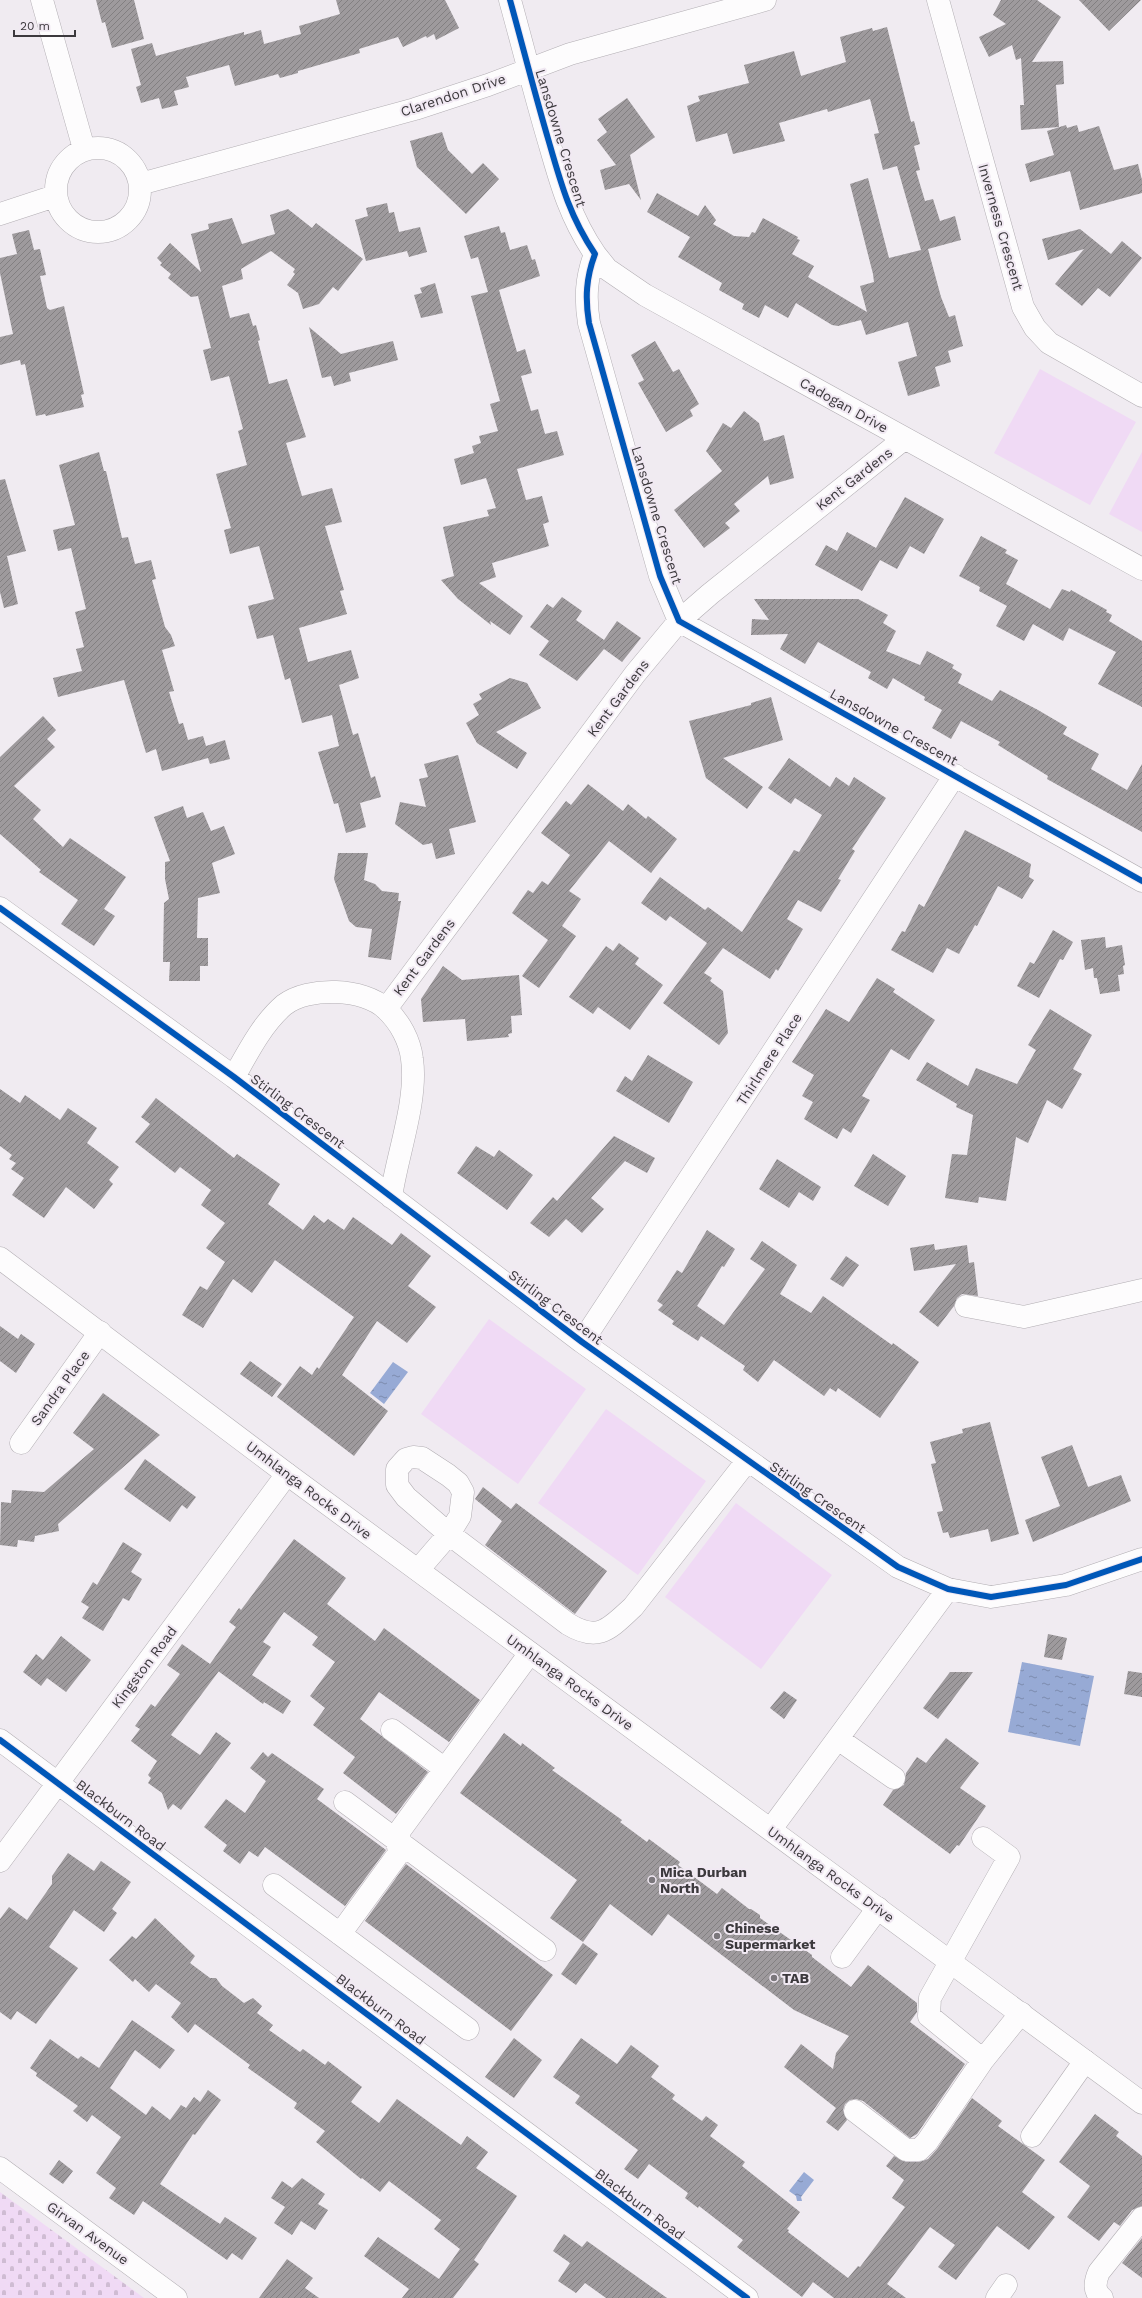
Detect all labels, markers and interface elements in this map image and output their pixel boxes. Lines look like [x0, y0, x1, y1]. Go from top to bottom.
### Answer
scale bar [14, 12, 75, 38]
text: 20 m [20, 19, 50, 33]
street label: Lansdowne Crescent [532, 67, 590, 209]
street label: Clarendon Drive [398, 70, 508, 120]
street label: Inverness Crescent [975, 162, 1027, 292]
street label: Cadogan Drive [797, 374, 891, 436]
street label: Lansdowne Crescent [628, 444, 686, 586]
street label: Kent Gardens [813, 444, 895, 514]
street label: Kent Gardens [584, 656, 652, 740]
street label: Lansdowne Crescent [827, 685, 961, 769]
street label: Kent Gardens [390, 915, 458, 999]
street label: Thirlmere Place [733, 1010, 805, 1108]
street label: Stirling Crescent [248, 1070, 348, 1152]
street label: Stirling Crescent [506, 1266, 606, 1348]
street label: Sandra Place [27, 1347, 93, 1429]
street label: Umhlanga Rocks Drive [243, 1438, 375, 1542]
street label: Stirling Crescent [767, 1458, 869, 1536]
street label: Kingston Road [108, 1623, 180, 1711]
street label: Umhlanga Rocks Drive [504, 1631, 636, 1733]
street label: Blackburn Road [73, 1776, 169, 1854]
street label: Umhlanga Rocks Drive [765, 1823, 897, 1925]
place label: Mica Durban North [660, 1864, 747, 1896]
marker: Mica Durban North [647, 1875, 657, 1885]
place label: Chinese Supermarket [725, 1920, 815, 1952]
marker: Chinese Supermarket [712, 1931, 722, 1941]
street label: Blackburn Road [333, 1970, 429, 2048]
place label: TAB [782, 1970, 809, 1986]
marker: TAB [769, 1973, 779, 1983]
street label: Blackburn Road [592, 2165, 688, 2243]
street label: Girvan Avenue [44, 2198, 132, 2268]

